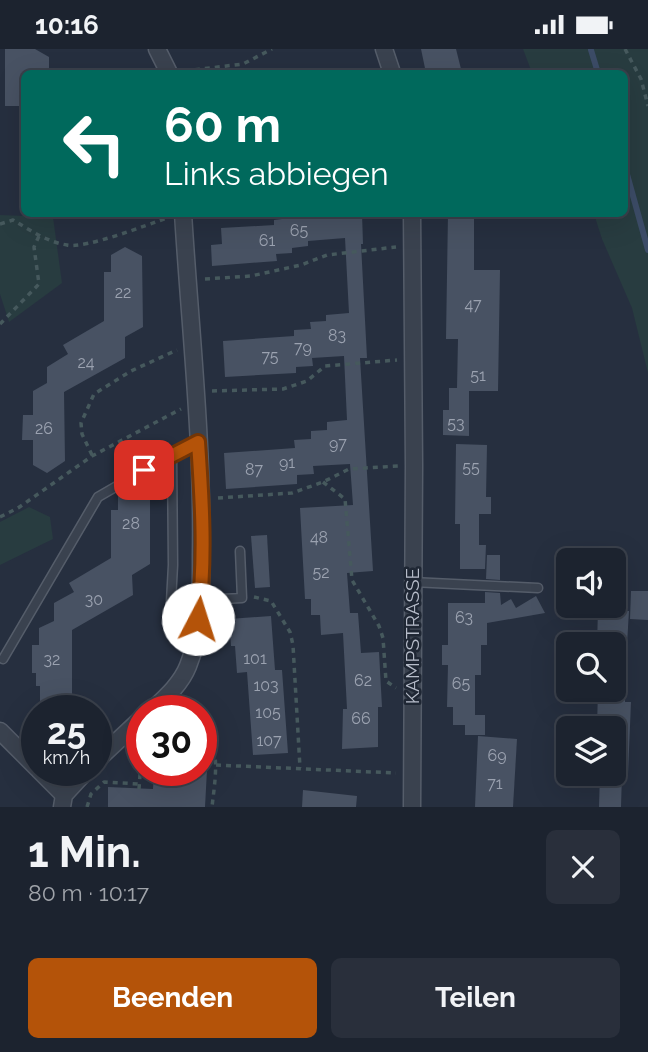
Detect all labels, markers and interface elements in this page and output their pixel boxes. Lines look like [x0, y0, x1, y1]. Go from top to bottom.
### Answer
text: 10:16 [35, 10, 99, 40]
text: 60 m [164, 96, 281, 153]
icon: left [49, 98, 140, 189]
text: Links abbiegen [164, 155, 389, 192]
house number: 65 [290, 221, 308, 240]
house number: 61 [259, 231, 275, 250]
house number: 22 [115, 283, 131, 302]
house number: 47 [464, 295, 482, 314]
house number: 83 [328, 326, 346, 345]
house number: 79 [294, 338, 312, 357]
house number: 75 [261, 347, 279, 366]
house number: 24 [77, 353, 95, 372]
house number: 51 [470, 366, 486, 385]
house number: 53 [447, 414, 465, 433]
house number: 26 [35, 419, 53, 438]
house number: 97 [329, 434, 347, 453]
pin [114, 440, 174, 500]
icon: arrive [125, 451, 163, 489]
house number: 91 [279, 453, 295, 472]
house number: 55 [462, 458, 480, 477]
house number: 87 [245, 460, 263, 479]
house number: 28 [122, 514, 140, 533]
house number: 48 [310, 528, 328, 547]
map controls [556, 548, 626, 786]
button: sound [556, 548, 626, 618]
house number: 52 [312, 563, 330, 582]
street label: KAMPSTRASSE [401, 568, 423, 704]
position arrow [161, 582, 235, 656]
house number: 30 [85, 590, 103, 609]
house number: 63 [455, 608, 473, 627]
button: search [556, 632, 626, 702]
house number: 101 [243, 649, 267, 668]
house number: 32 [44, 650, 60, 669]
house number: 62 [354, 671, 372, 690]
house number: 65 [452, 674, 470, 693]
house number: 103 [253, 676, 279, 695]
speed limit sign: 30 [126, 695, 217, 786]
house number: 105 [255, 703, 281, 722]
house number: 66 [351, 709, 371, 728]
text: 25 [47, 711, 86, 752]
button: layers [556, 716, 626, 786]
house number: 107 [256, 731, 282, 750]
house number: 69 [487, 746, 507, 765]
text: km/h [43, 747, 90, 768]
house number: 71 [487, 774, 503, 793]
text: 1 Min. [28, 828, 141, 877]
button: close [546, 830, 620, 904]
text: 80 m · 10:17 [28, 879, 149, 906]
button: Beenden [28, 958, 317, 1038]
button: Teilen [331, 958, 620, 1038]

